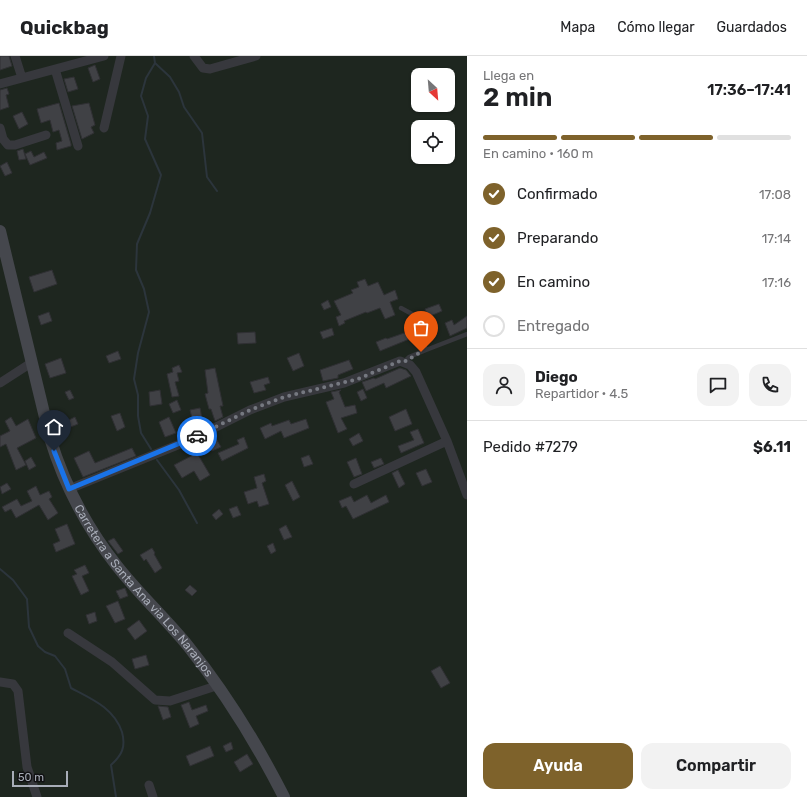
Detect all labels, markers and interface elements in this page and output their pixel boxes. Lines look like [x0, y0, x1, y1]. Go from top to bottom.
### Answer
text: Quickbag [20, 16, 109, 39]
text: Mapa [560, 19, 595, 36]
text: Cómo llegar [617, 19, 695, 36]
text: Guardados [717, 19, 787, 36]
north arrow [411, 68, 455, 112]
map controls [411, 68, 455, 164]
text: Llega en [483, 68, 534, 83]
text: 17:36–17:41 [707, 81, 791, 99]
text: 2 min [483, 82, 552, 113]
button: locate [411, 120, 455, 164]
text: En camino · 160 m [483, 146, 593, 161]
icon: check [483, 183, 505, 205]
text: Confirmado [517, 185, 598, 203]
text: 17:08 [759, 187, 791, 202]
icon: check [483, 227, 505, 249]
text: Preparando [517, 229, 598, 247]
text: 17:14 [762, 231, 791, 246]
icon: check [483, 271, 505, 293]
text: En camino [517, 273, 590, 291]
text: 17:16 [762, 275, 791, 290]
pin [404, 311, 438, 352]
icon: bag [410, 317, 432, 339]
text: Entregado [517, 317, 590, 335]
button: person [483, 364, 525, 406]
button: chat [697, 364, 739, 406]
button: phone [749, 364, 791, 406]
text: Diego [535, 368, 578, 386]
text: Repartidor · 4.5 [535, 386, 628, 401]
pin [37, 410, 71, 451]
icon: home [43, 416, 65, 438]
courier [177, 416, 217, 456]
icon: car [186, 425, 208, 447]
text: Pedido #7279 [483, 438, 578, 456]
text: $6.11 [753, 438, 791, 456]
street label: Carretera a Santa Ana via Los Naranjos [71, 502, 216, 680]
button: Ayuda [483, 743, 633, 789]
button: Compartir [641, 743, 791, 789]
scale bar [12, 769, 68, 788]
text: 50 m [18, 771, 44, 784]

